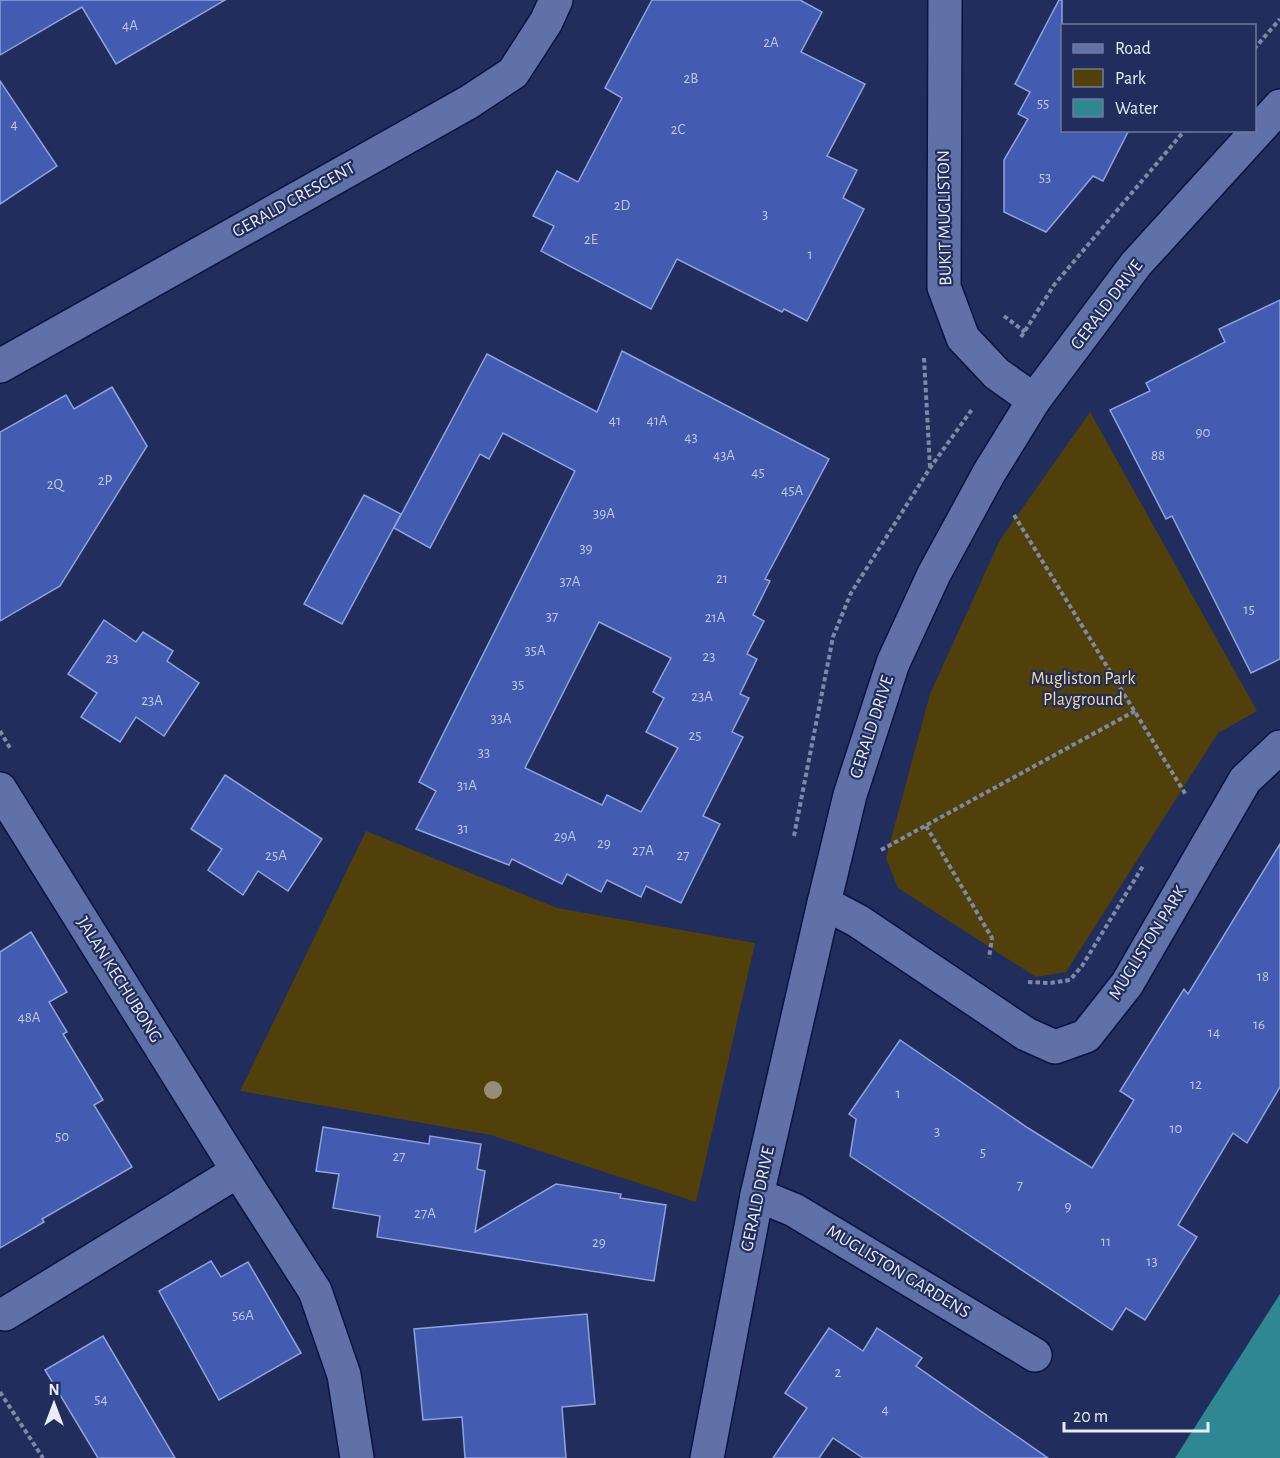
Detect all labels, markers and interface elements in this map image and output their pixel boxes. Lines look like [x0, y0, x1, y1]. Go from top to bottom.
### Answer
house number: 4A [122, 18, 138, 33]
legend [1061, 24, 1256, 132]
house number: 2A [763, 35, 779, 50]
text: Road [1115, 40, 1151, 58]
text: Park [1115, 70, 1147, 88]
house number: 2B [684, 71, 698, 86]
house number: 55 [1037, 96, 1049, 111]
text: Water [1115, 100, 1158, 118]
house number: 4 [10, 117, 18, 132]
house number: 2C [671, 122, 686, 137]
street label: BUKIT MUGLISTON [935, 150, 955, 286]
street label: GERALD CRESCENT [230, 159, 359, 241]
house number: 53 [1039, 170, 1051, 185]
house number: 2D [614, 198, 631, 213]
house number: 3 [762, 207, 768, 222]
house number: 2E [584, 232, 598, 247]
house number: 1 [807, 247, 813, 262]
street label: GERALD DRIVE [1068, 257, 1147, 353]
house number: 41 [609, 413, 621, 428]
house number: 41A [646, 413, 668, 428]
house number: 90 [1196, 425, 1211, 440]
house number: 43 [684, 430, 698, 445]
house number: 43A [713, 448, 735, 463]
house number: 88 [1151, 448, 1165, 463]
house number: 45 [751, 465, 765, 480]
house number: 2P [98, 473, 113, 488]
house number: 2Q [47, 477, 65, 492]
house number: 45A [781, 483, 803, 498]
house number: 39A [593, 506, 615, 521]
house number: 39 [579, 541, 593, 556]
house number: 21 [716, 571, 728, 586]
house number: 37A [559, 574, 581, 589]
house number: 15 [1243, 602, 1255, 617]
house number: 37 [546, 609, 558, 624]
house number: 21A [705, 610, 726, 625]
house number: 35A [524, 643, 546, 658]
house number: 23 [702, 649, 716, 664]
house number: 23 [105, 651, 119, 666]
park label: Mugliston Park Playground [1031, 670, 1136, 709]
street label: GERALD DRIVE [847, 673, 897, 781]
house number: 35 [512, 677, 524, 692]
house number: 23A [691, 689, 713, 704]
house number: 23A [141, 693, 163, 708]
house number: 33A [490, 711, 512, 726]
house number: 25 [688, 728, 702, 743]
house number: 33 [478, 745, 490, 760]
house number: 31A [457, 778, 477, 793]
house number: 31 [457, 821, 469, 836]
house number: 29A [554, 829, 577, 844]
house number: 29 [597, 836, 611, 851]
house number: 27A [632, 843, 654, 858]
house number: 25A [265, 848, 287, 863]
house number: 27 [676, 848, 690, 863]
street label: MUGLISTON PARK [1106, 883, 1190, 1003]
street label: JALAN KECHUBONG [73, 914, 165, 1046]
house number: 18 [1257, 969, 1269, 984]
house number: 48A [18, 1010, 41, 1025]
house number: 16 [1253, 1017, 1265, 1032]
house number: 14 [1208, 1025, 1220, 1040]
house number: 12 [1190, 1077, 1202, 1092]
house number: 1 [895, 1086, 901, 1101]
house number: 10 [1169, 1121, 1183, 1136]
house number: 3 [934, 1124, 940, 1139]
house number: 50 [55, 1129, 69, 1144]
street label: GERALD DRIVE [738, 1145, 778, 1253]
house number: 5 [980, 1145, 986, 1160]
house number: 27 [392, 1149, 406, 1164]
house number: 7 [1017, 1178, 1023, 1193]
house number: 9 [1064, 1199, 1072, 1214]
house number: 27A [414, 1206, 436, 1221]
street label: MUGLISTON GARDENS [823, 1222, 973, 1322]
house number: 11 [1101, 1234, 1111, 1249]
house number: 29 [592, 1235, 606, 1250]
house number: 13 [1146, 1254, 1158, 1269]
house number: 56A [232, 1308, 254, 1323]
house number: 2 [835, 1365, 842, 1380]
north arrow [24, 1374, 84, 1434]
text: N [48, 1382, 60, 1398]
house number: 54 [94, 1392, 108, 1407]
scale bar [1064, 1395, 1208, 1433]
house number: 4 [881, 1402, 889, 1417]
text: 20 m [1073, 1408, 1108, 1426]

